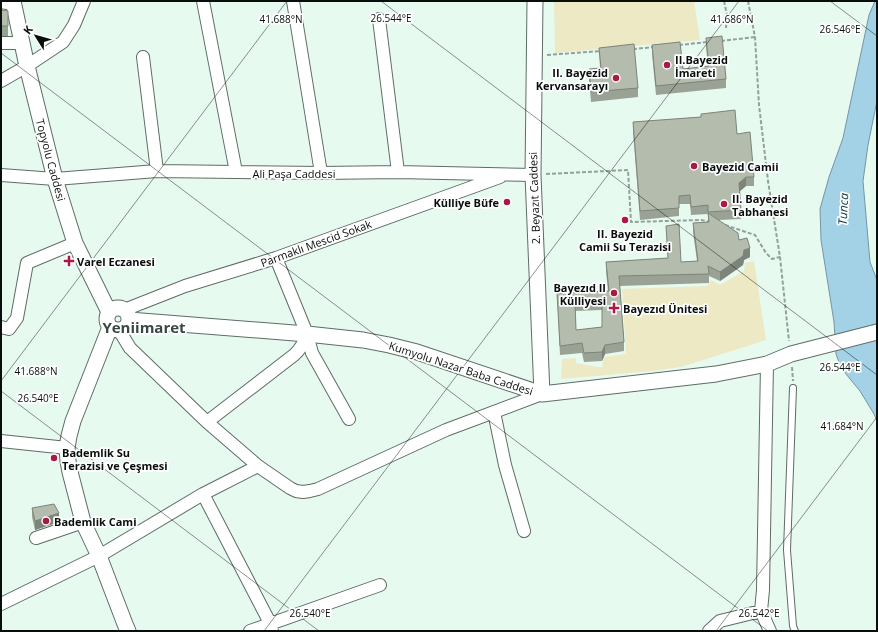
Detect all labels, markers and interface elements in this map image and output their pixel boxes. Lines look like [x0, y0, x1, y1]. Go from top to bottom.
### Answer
text: 26.544°E [370, 11, 412, 25]
text: 41.688°N [259, 12, 303, 26]
text: 41.686°N [710, 12, 754, 26]
north arrow [16, 16, 56, 56]
text: K [19, 22, 36, 37]
text: 26.546°E [819, 22, 861, 36]
place label: II.Bayezid İmareti [675, 52, 728, 80]
marker: II.Bayezid İmareti [662, 60, 672, 70]
place label: II. Bayezid Kervansarayı [536, 65, 608, 93]
marker: II. Bayezid Kervansarayı [611, 73, 621, 83]
street label: Topyolu Caddesi [33, 117, 69, 203]
street label: 2. Beyazıt Caddesi [525, 152, 543, 244]
place label: Bayezid Camii [702, 159, 779, 174]
marker: Bayezid Camii [689, 161, 699, 171]
street label: Ali Paşa Caddesi [252, 166, 336, 181]
place label: II. Bayezid Tabhanesi [732, 191, 788, 219]
water label: Tunca [834, 192, 852, 225]
place label: Külliye Büfe [433, 195, 499, 210]
marker: Külliye Büfe [502, 197, 512, 207]
marker: II. Bayezid Tabhanesi [719, 199, 729, 209]
marker: II. Bayezid Camii Su Terazisi [620, 215, 630, 225]
street label: Parmaklı Mescid Sokak [258, 216, 374, 270]
place label: II. Bayezid Camii Su Terazisi [579, 226, 671, 254]
place label: Varel Eczanesi [77, 254, 155, 269]
marker: Varel Eczanesi [64, 256, 74, 266]
place label: Bayezıd II Külliyesi [553, 280, 606, 308]
marker: Bayezıd II Külliyesi [609, 288, 619, 298]
place label: Bayezıd Ünitesi [623, 301, 707, 316]
marker: Bayezıd Ünitesi [608, 302, 620, 314]
district label: Yeniimaret [102, 317, 186, 337]
street label: Kumyolu Nazar Baba Caddesi [387, 338, 535, 398]
text: 26.544°E [819, 360, 861, 374]
text: 41.688°N [14, 364, 58, 378]
text: 26.540°E [17, 391, 59, 405]
text: 41.684°N [820, 419, 864, 433]
place label: Bademlik Su Terazisi ve Çeşmesi [62, 445, 168, 473]
marker: Bademlik Su Terazisi ve Çeşmesi [49, 453, 59, 463]
place label: Bademlik Cami [54, 514, 137, 529]
marker: Bademlik Cami [41, 516, 51, 526]
text: 26.540°E [289, 606, 331, 620]
text: 26.542°E [738, 606, 780, 620]

